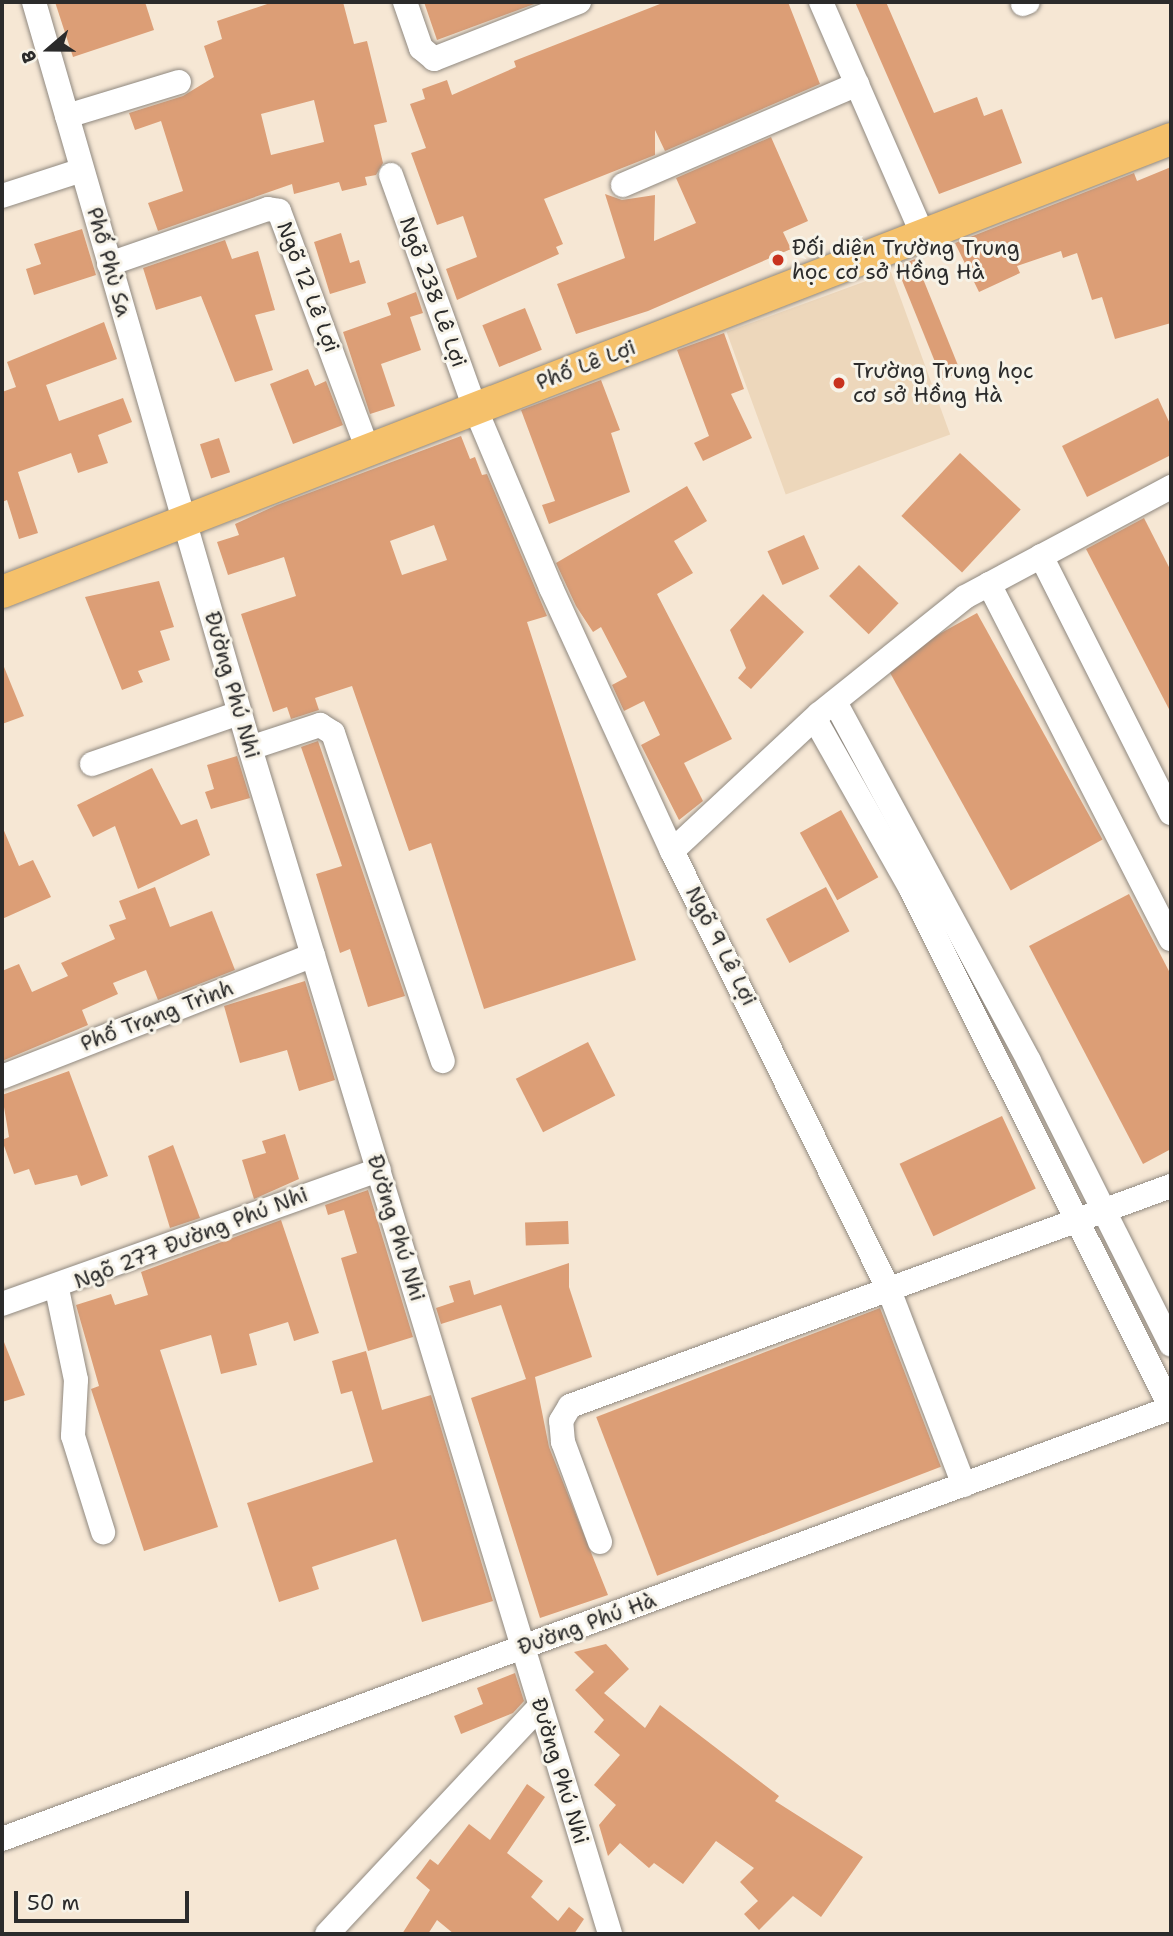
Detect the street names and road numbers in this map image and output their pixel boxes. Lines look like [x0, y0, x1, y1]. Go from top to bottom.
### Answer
street label: Phố Phù Sa [81, 204, 137, 320]
street label: Ngõ 238 Lê Lợi [394, 213, 472, 371]
street label: Ngõ 12 Lê Lợi [271, 218, 345, 356]
street label: Phố Lê Lợi [533, 335, 639, 395]
street label: Đường Phú Nhi [199, 609, 265, 761]
street label: Ngõ 9 Lê Lợi [680, 882, 762, 1010]
street label: Phố Trạng Trình [77, 975, 237, 1057]
street label: Đường Phú Nhi [362, 1152, 430, 1304]
street label: Ngõ 277 Đường Phú Nhi [70, 1182, 312, 1294]
street label: Đường Phú Hà [515, 1587, 659, 1661]
street label: Đường Phú Nhi [526, 1695, 594, 1847]

